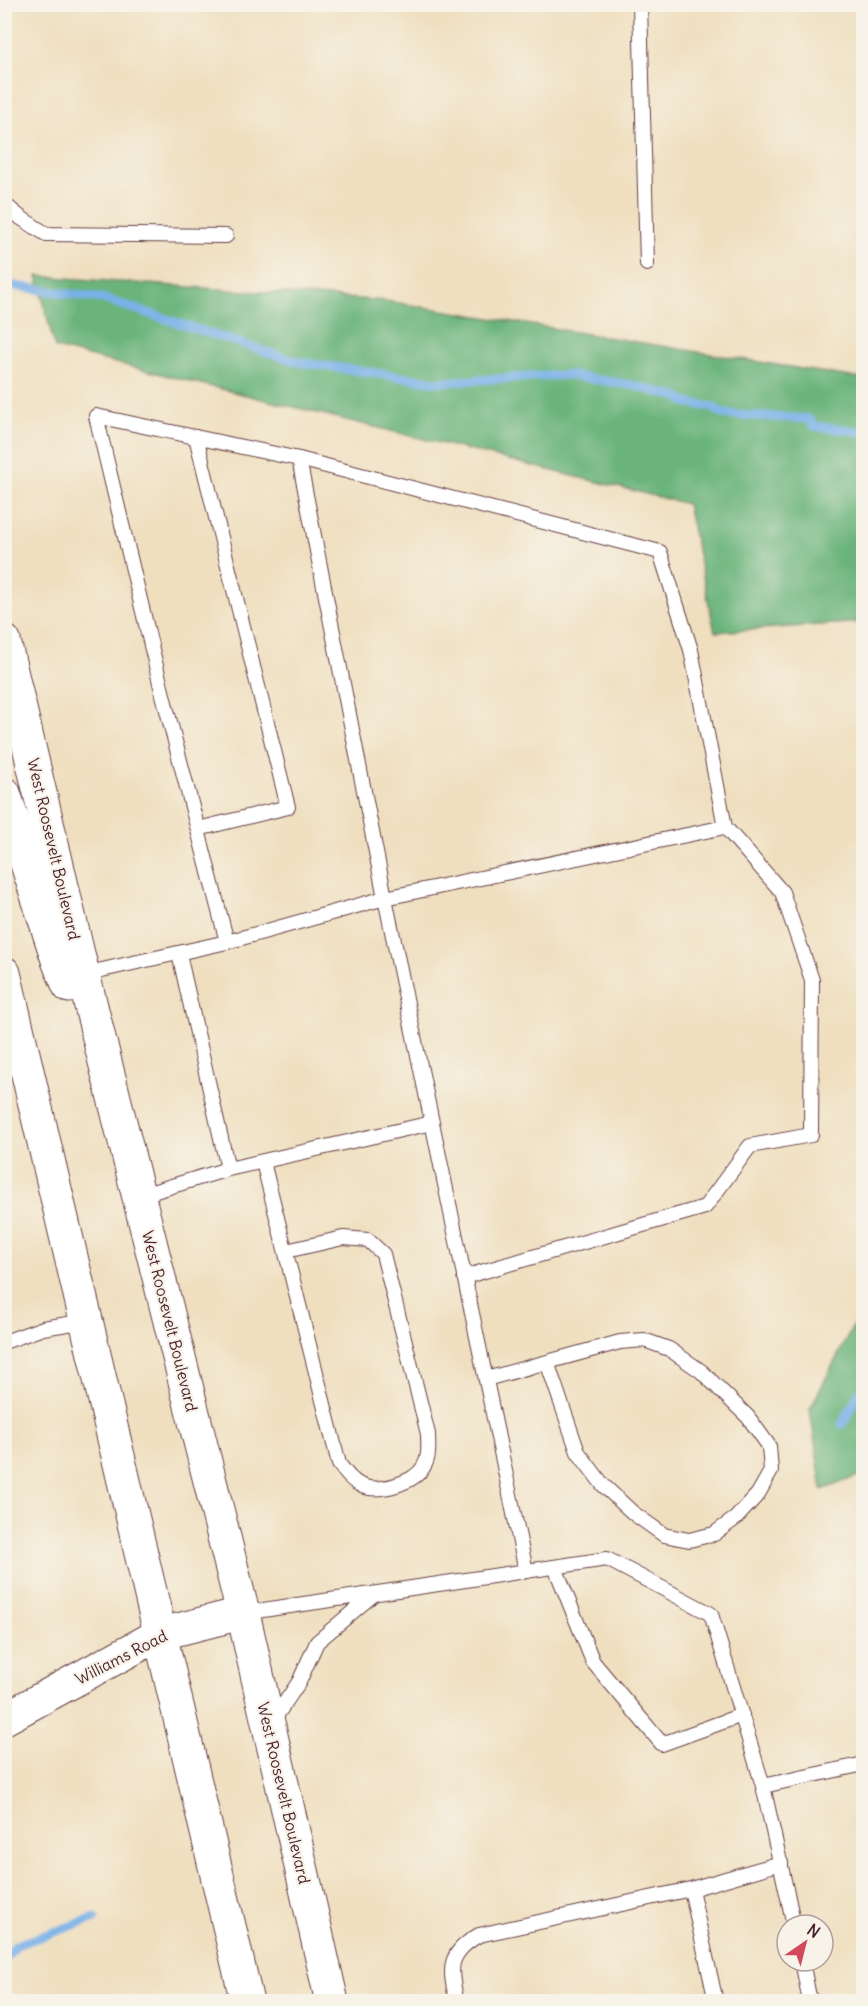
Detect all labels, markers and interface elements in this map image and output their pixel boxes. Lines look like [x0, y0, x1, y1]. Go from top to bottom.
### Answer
street label: West Roosevelt Boulevard [23, 756, 85, 942]
street label: West Roosevelt Boulevard [138, 1228, 202, 1414]
street label: Williams Road [72, 1625, 170, 1689]
street label: West Roosevelt Boulevard [253, 1700, 315, 1886]
north arrow [775, 1913, 835, 1973]
text: N [803, 1919, 824, 1942]

